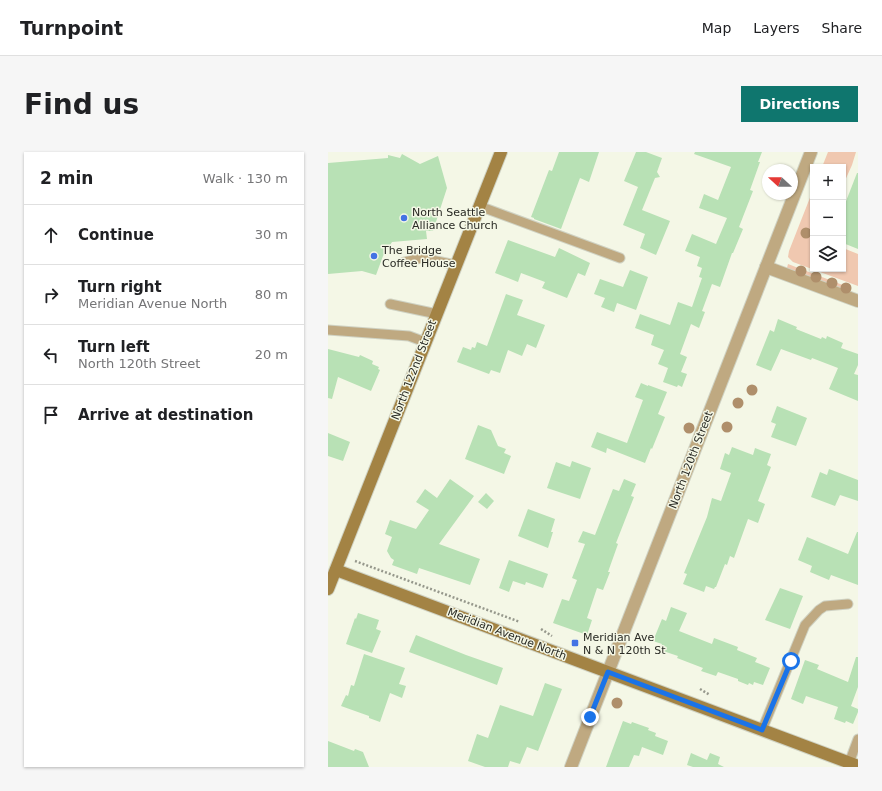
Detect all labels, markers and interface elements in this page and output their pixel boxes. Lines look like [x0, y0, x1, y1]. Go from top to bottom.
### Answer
text: Turnpoint [20, 17, 123, 39]
text: Map [702, 20, 731, 36]
text: Layers [753, 20, 800, 36]
text: Share [822, 20, 862, 36]
button: Directions [741, 86, 858, 122]
text: Find us [24, 88, 139, 121]
north arrow [762, 164, 798, 200]
map controls [810, 164, 846, 272]
button: + [810, 164, 846, 200]
text: 2 min [40, 168, 93, 188]
text: Walk · 130 m [203, 171, 288, 186]
button: − [810, 200, 846, 236]
place label: North Seattle Alliance Church [412, 206, 498, 232]
marker: North Seattle Alliance Church [399, 213, 409, 223]
icon: ahead [40, 224, 62, 246]
text: Continue [78, 226, 154, 244]
text: 30 m [255, 227, 288, 242]
button: layers [810, 236, 846, 272]
place label: The Bridge Coffee House [381, 244, 456, 270]
marker: The Bridge Coffee House [369, 251, 379, 261]
text: Turn right [78, 278, 162, 296]
icon: right [40, 284, 62, 306]
text: 80 m [255, 287, 288, 302]
text: Meridian Avenue North [78, 296, 227, 311]
street label: North 122nd Street [389, 317, 439, 422]
text: Turn left [78, 338, 150, 356]
icon: left [40, 344, 62, 366]
text: 20 m [255, 347, 288, 362]
text: North 120th Street [78, 356, 200, 371]
icon: arrive [40, 404, 62, 426]
text: Arrive at destination [78, 406, 253, 424]
street label: North 120th Street [666, 409, 716, 511]
street label: Meridian Avenue North [446, 605, 568, 663]
place label: Meridian Ave N & N 120th St [583, 631, 666, 657]
marker: Meridian Ave N & N 120th St [570, 638, 580, 648]
route start [782, 652, 800, 670]
route end [581, 708, 599, 726]

